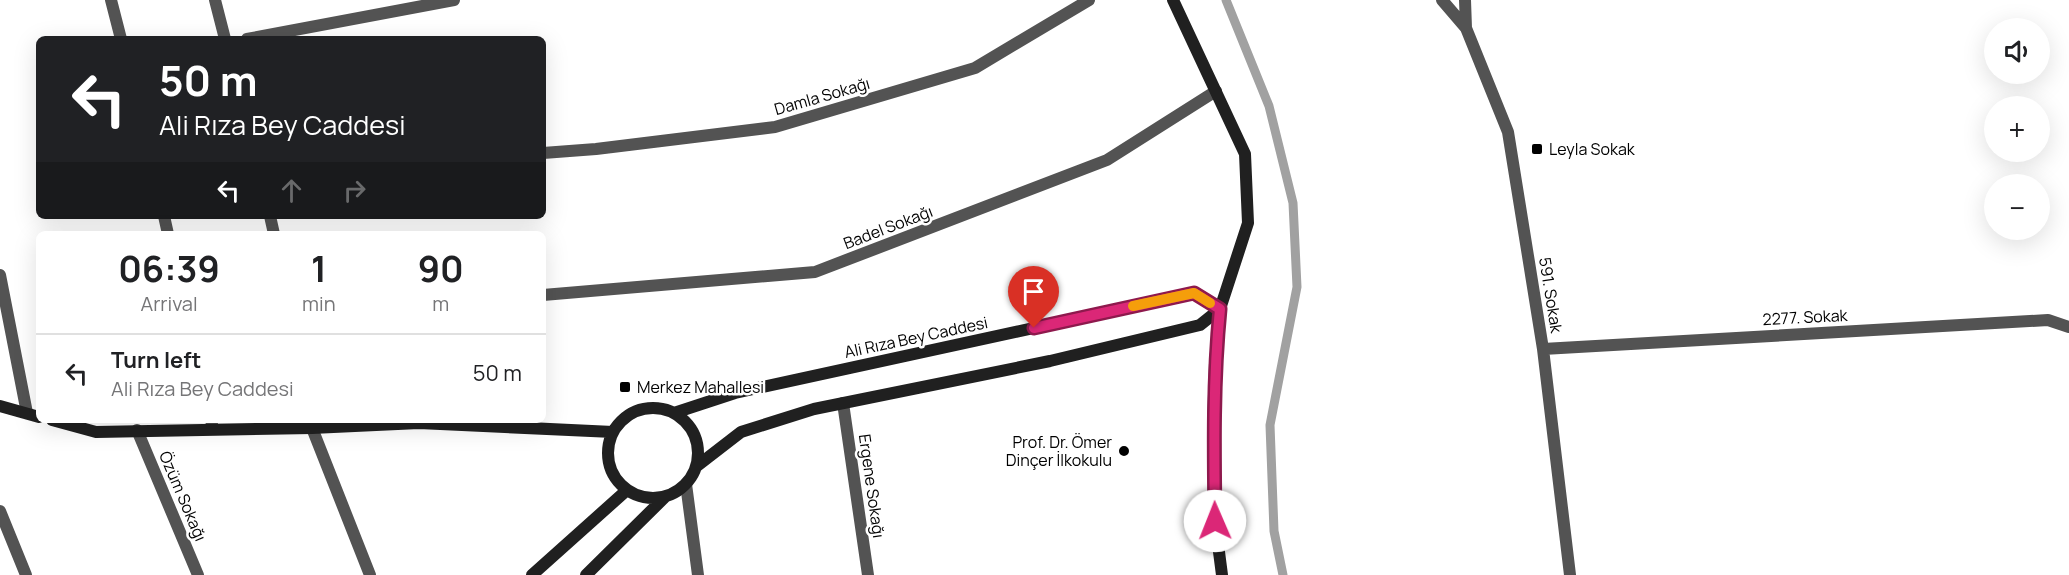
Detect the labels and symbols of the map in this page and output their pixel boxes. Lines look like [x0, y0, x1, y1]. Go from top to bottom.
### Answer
street label: Damla Sokağı [772, 72, 872, 120]
place label: Leyla Sokak [1549, 138, 1636, 160]
marker: Leyla Sokak [1530, 142, 1544, 156]
street label: Badel Sokağı [840, 200, 936, 254]
street label: 591. Sokak [1534, 256, 1568, 335]
pin [1008, 266, 1059, 328]
street label: 2277. Sokak [1762, 304, 1849, 330]
street label: Ali Rıza Bey Caddesi [842, 311, 990, 363]
place label: Merkez Mahallesi [637, 376, 764, 398]
marker: Merkez Mahallesi [618, 380, 632, 394]
place label: Prof. Dr. Ömer Dinçer İlkokulu [1006, 431, 1112, 471]
street label: Ergene Sokağı [854, 433, 890, 539]
marker: Prof. Dr. Ömer Dinçer İlkokulu [1117, 444, 1131, 458]
street label: Özüm Sokağı [154, 448, 212, 544]
position arrow [1183, 489, 1247, 553]

